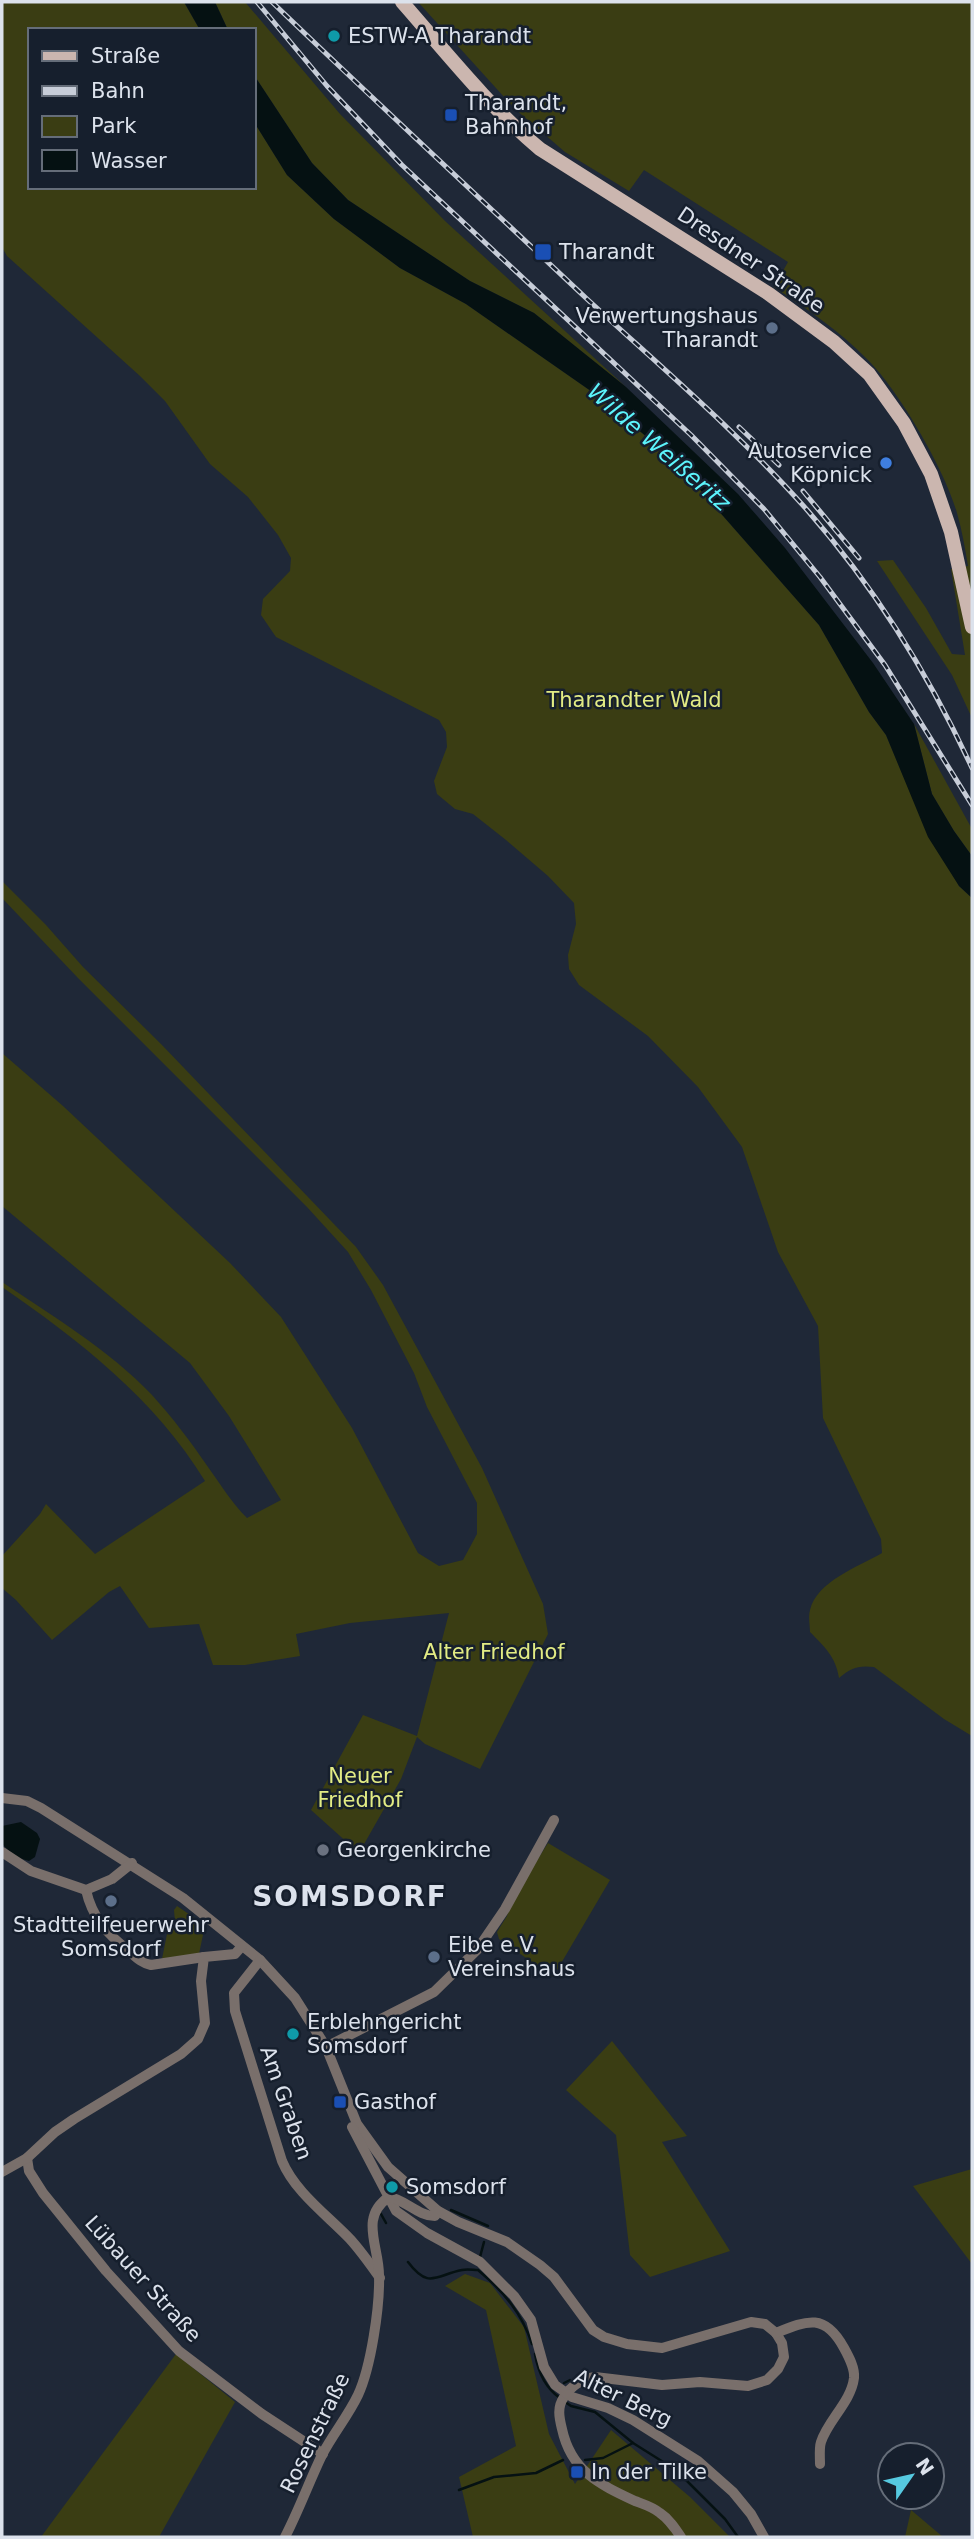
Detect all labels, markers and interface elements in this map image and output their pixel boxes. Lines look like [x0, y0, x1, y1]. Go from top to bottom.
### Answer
place label: ESTW-A Tharandt [348, 24, 531, 48]
legend [28, 28, 256, 189]
marker: ESTW-A Tharandt [326, 28, 342, 44]
text: Straße [91, 44, 160, 68]
text: Bahn [91, 79, 145, 103]
place label: Tharandt, Bahnhof [464, 91, 567, 139]
marker: Tharandt, Bahnhof [443, 107, 459, 123]
text: Park [91, 114, 137, 138]
text: Wasser [91, 149, 167, 173]
street label: Dresdner Straße [673, 202, 829, 318]
place label: Tharandt [558, 240, 654, 264]
marker: Tharandt [533, 242, 553, 262]
place label: Verwertungshaus Tharandt [575, 304, 758, 352]
marker: Verwertungshaus Tharandt [764, 320, 780, 336]
water label: Wilde Weißeritz [582, 378, 736, 517]
place label: Autoservice Köpnick [748, 439, 873, 487]
marker: Autoservice Köpnick [878, 455, 894, 471]
park label: Tharandter Wald [545, 688, 722, 712]
park label: Alter Friedhof [423, 1640, 565, 1664]
park label: Neuer Friedhof [318, 1764, 403, 1812]
place label: Georgenkirche [337, 1838, 491, 1862]
marker: Georgenkirche [315, 1842, 331, 1858]
district label: SOMSDORF [252, 1880, 448, 1913]
marker: Stadtteilfeuerwehr Somsdorf [103, 1893, 119, 1909]
place label: Stadtteilfeuerwehr Somsdorf [13, 1913, 209, 1961]
place label: Eibe e.V. Vereinshaus [448, 1933, 575, 1981]
marker: Eibe e.V. Vereinshaus [426, 1949, 442, 1965]
place label: Erblehngericht Somsdorf [307, 2010, 461, 2058]
marker: Erblehngericht Somsdorf [285, 2026, 301, 2042]
street label: Am Graben [255, 2043, 317, 2163]
place label: Gasthof [354, 2090, 436, 2114]
marker: Gasthof [332, 2094, 348, 2110]
place label: Somsdorf [406, 2175, 506, 2199]
marker: Somsdorf [384, 2179, 400, 2195]
street label: Lübauer Straße [80, 2211, 206, 2347]
street label: Alter Berg [570, 2364, 676, 2432]
street label: Rosenstraße [276, 2369, 354, 2497]
north arrow [876, 2441, 946, 2511]
text: N [912, 2454, 939, 2479]
place label: In der Tilke [591, 2460, 707, 2484]
marker: In der Tilke [569, 2464, 585, 2480]

